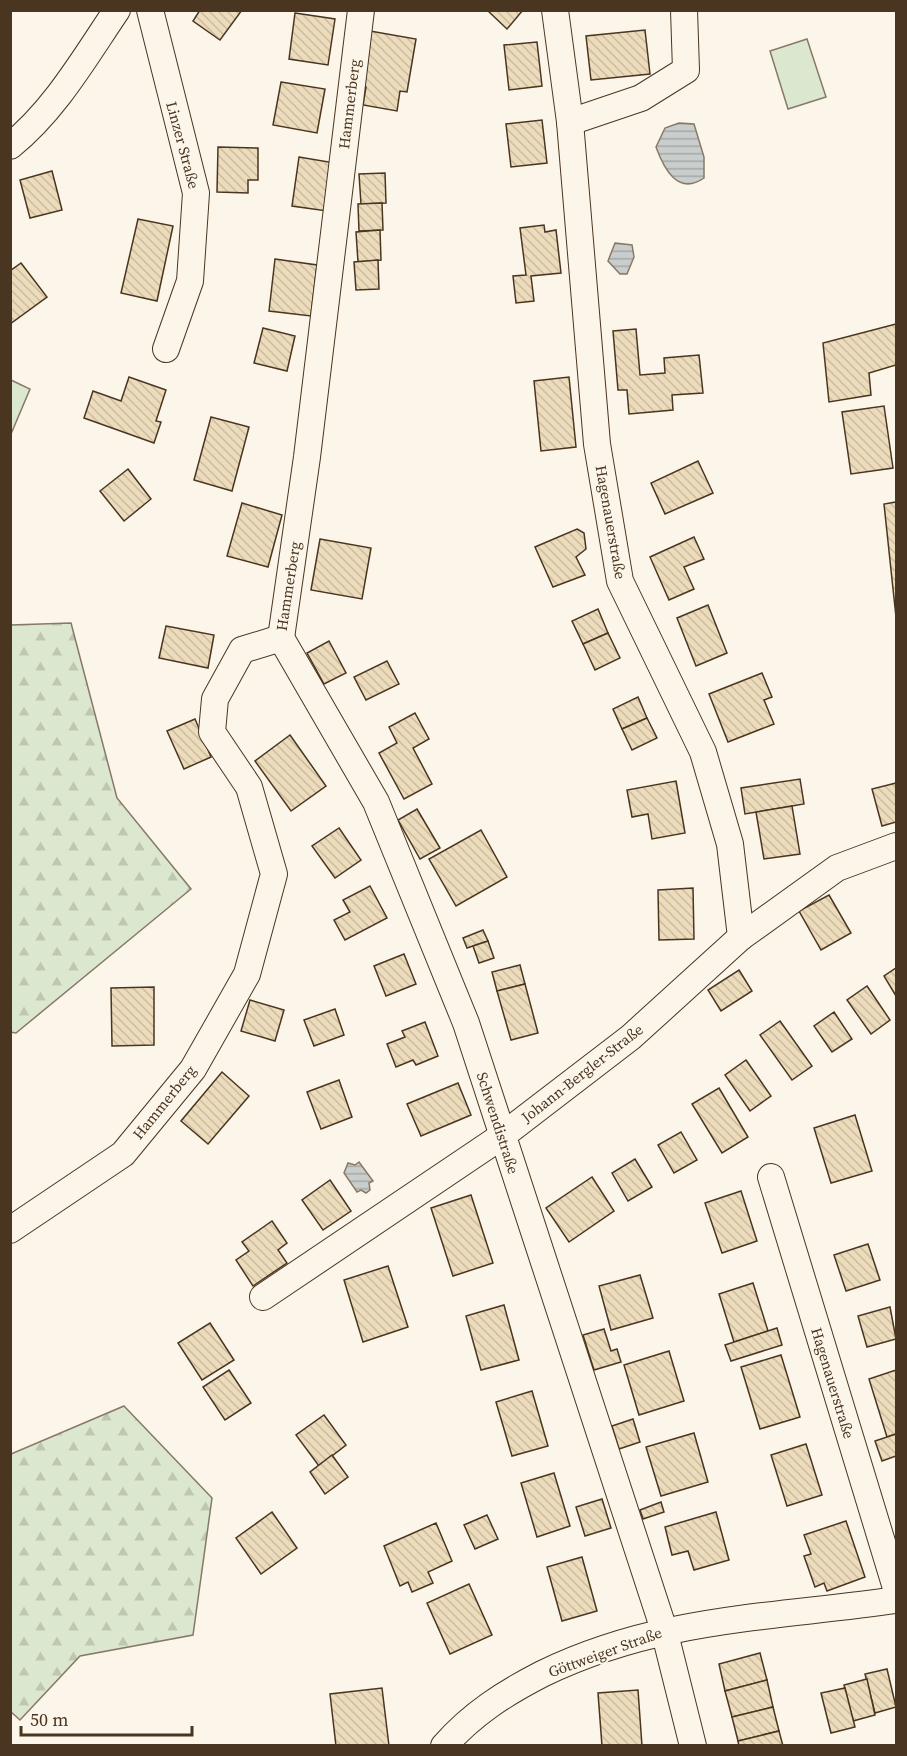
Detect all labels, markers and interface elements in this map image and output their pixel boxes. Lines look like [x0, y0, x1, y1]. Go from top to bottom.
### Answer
street label: Hammerberg [333, 58, 365, 150]
street label: Linzer Straße [161, 99, 205, 191]
street label: Hagenauerstraße [591, 463, 631, 581]
street label: Hammerberg [271, 540, 305, 632]
street label: Johann-Bergler-Straße [516, 1019, 648, 1128]
street label: Hammerberg [127, 1060, 201, 1144]
street label: Schwendistraße [472, 1069, 524, 1177]
street label: Hagenauerstraße [806, 1325, 860, 1441]
street label: Göttweiger Straße [545, 1622, 665, 1682]
scale bar [21, 1699, 192, 1737]
text: 50 m [30, 1707, 68, 1732]

